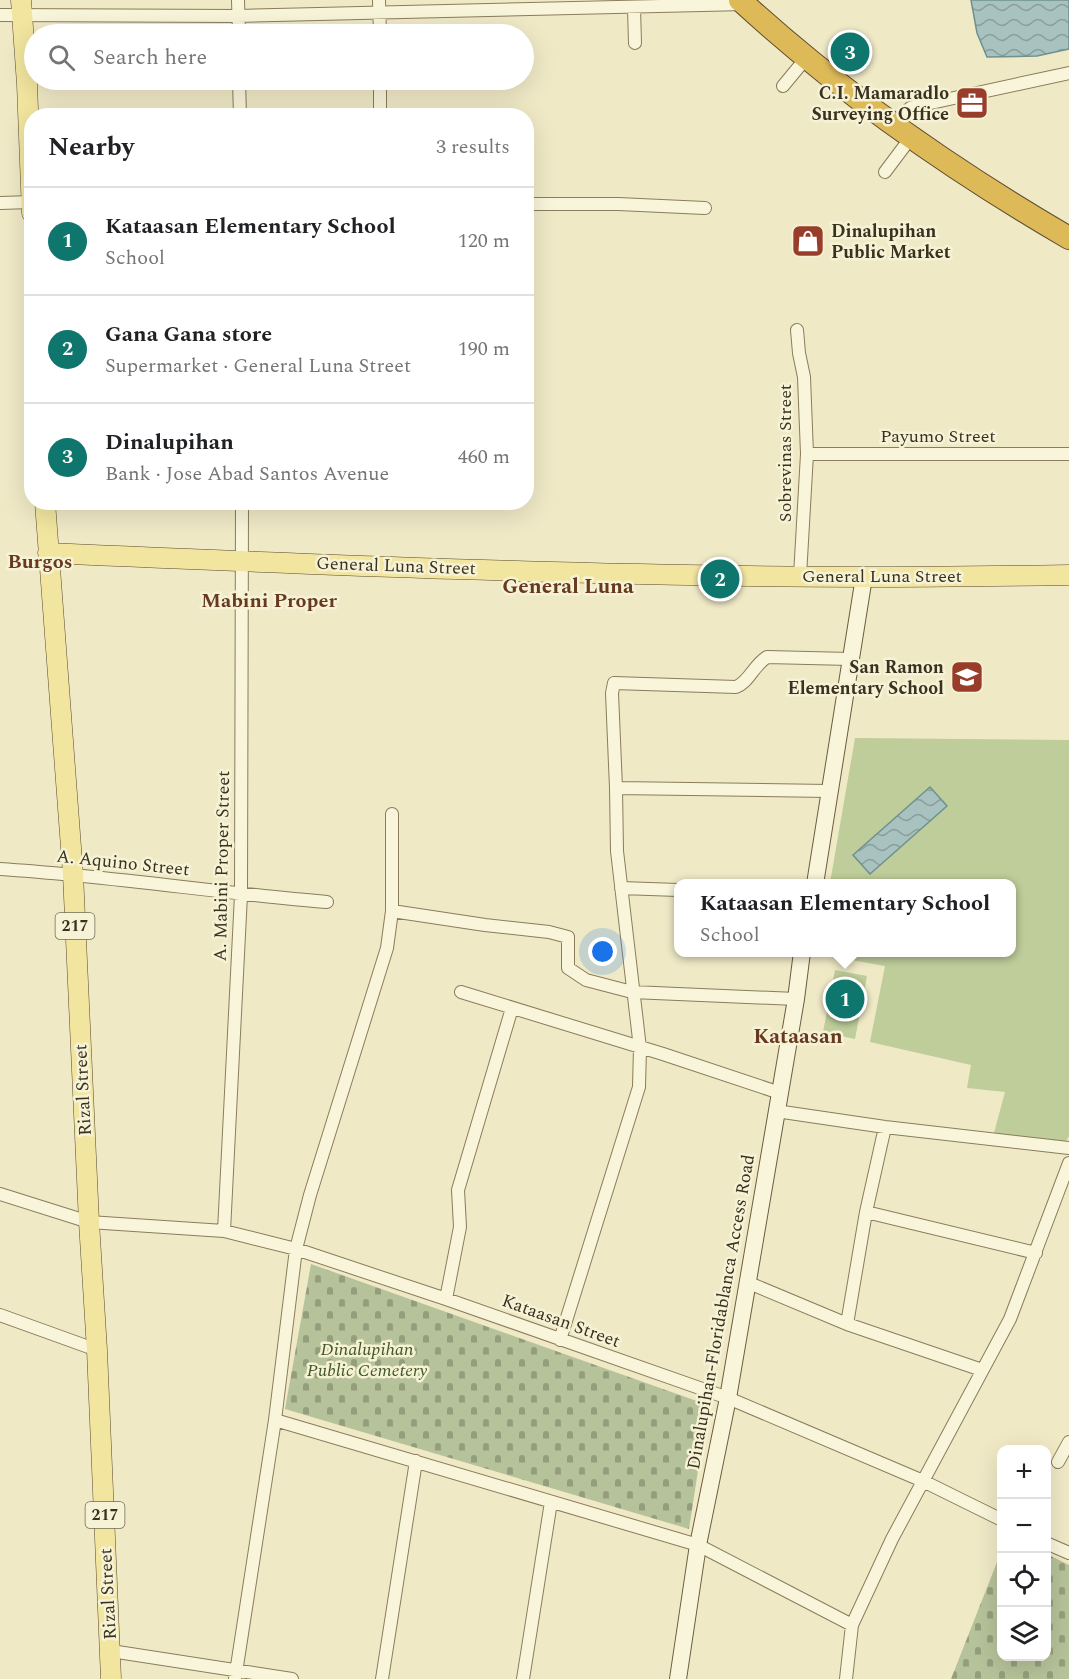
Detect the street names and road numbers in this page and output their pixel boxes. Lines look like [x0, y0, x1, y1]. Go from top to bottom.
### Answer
street label: Sobrevinas Street [772, 384, 799, 522]
street label: Payumo Street [880, 423, 996, 450]
street label: General Luna Street [316, 550, 476, 582]
street label: General Luna Street [802, 563, 962, 590]
street label: A. Mabini Proper Street [207, 770, 237, 962]
street label: A. Aquino Street [55, 843, 191, 883]
road number: 217 [56, 913, 94, 939]
street label: Rizal Street [67, 1043, 99, 1137]
street label: Dinalupihan-Floridablanca Access Road [680, 1152, 762, 1472]
street label: Kataasan Street [498, 1287, 624, 1355]
road number: 217 [86, 1502, 124, 1528]
street label: Rizal Street [92, 1547, 124, 1641]

